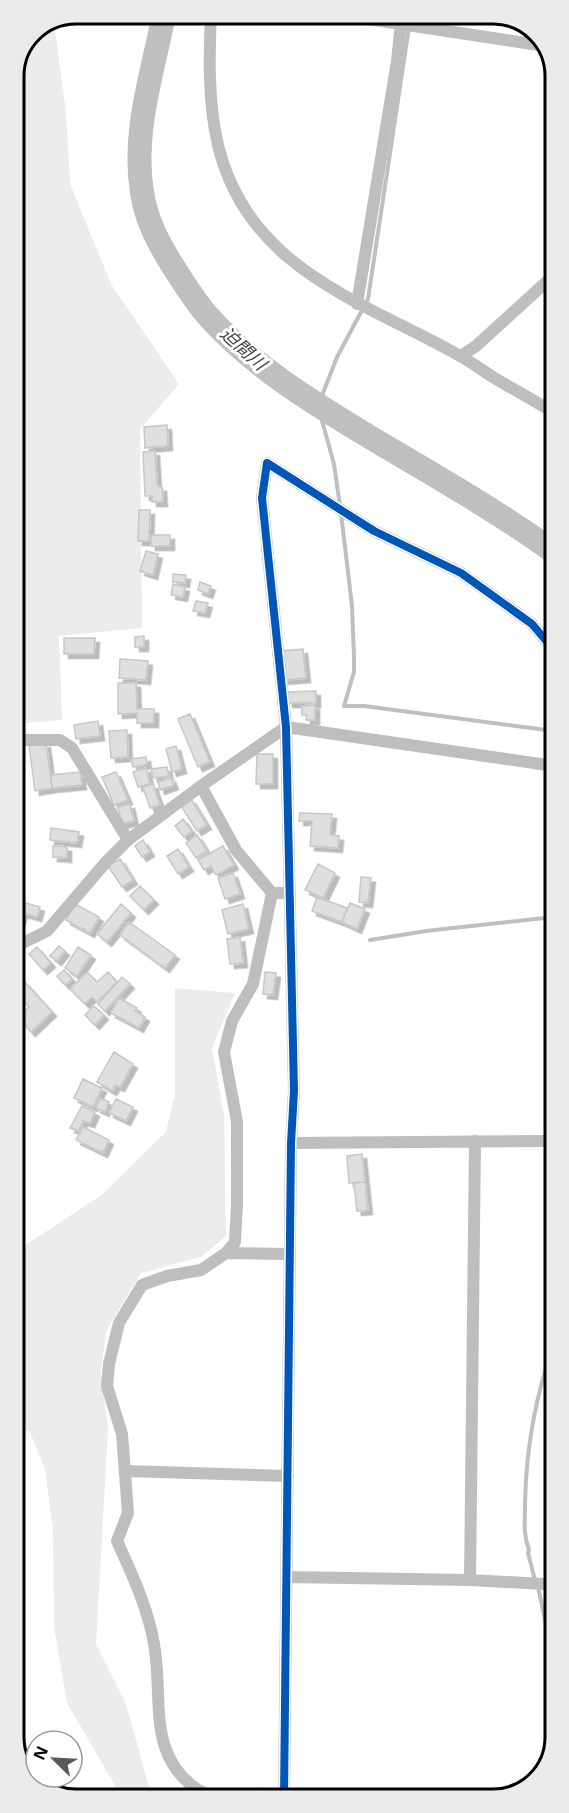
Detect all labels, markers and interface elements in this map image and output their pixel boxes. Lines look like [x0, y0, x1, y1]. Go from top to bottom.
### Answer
water label: 迫間川 [216, 321, 274, 376]
north arrow [24, 1729, 84, 1789]
text: N [28, 1742, 53, 1763]

